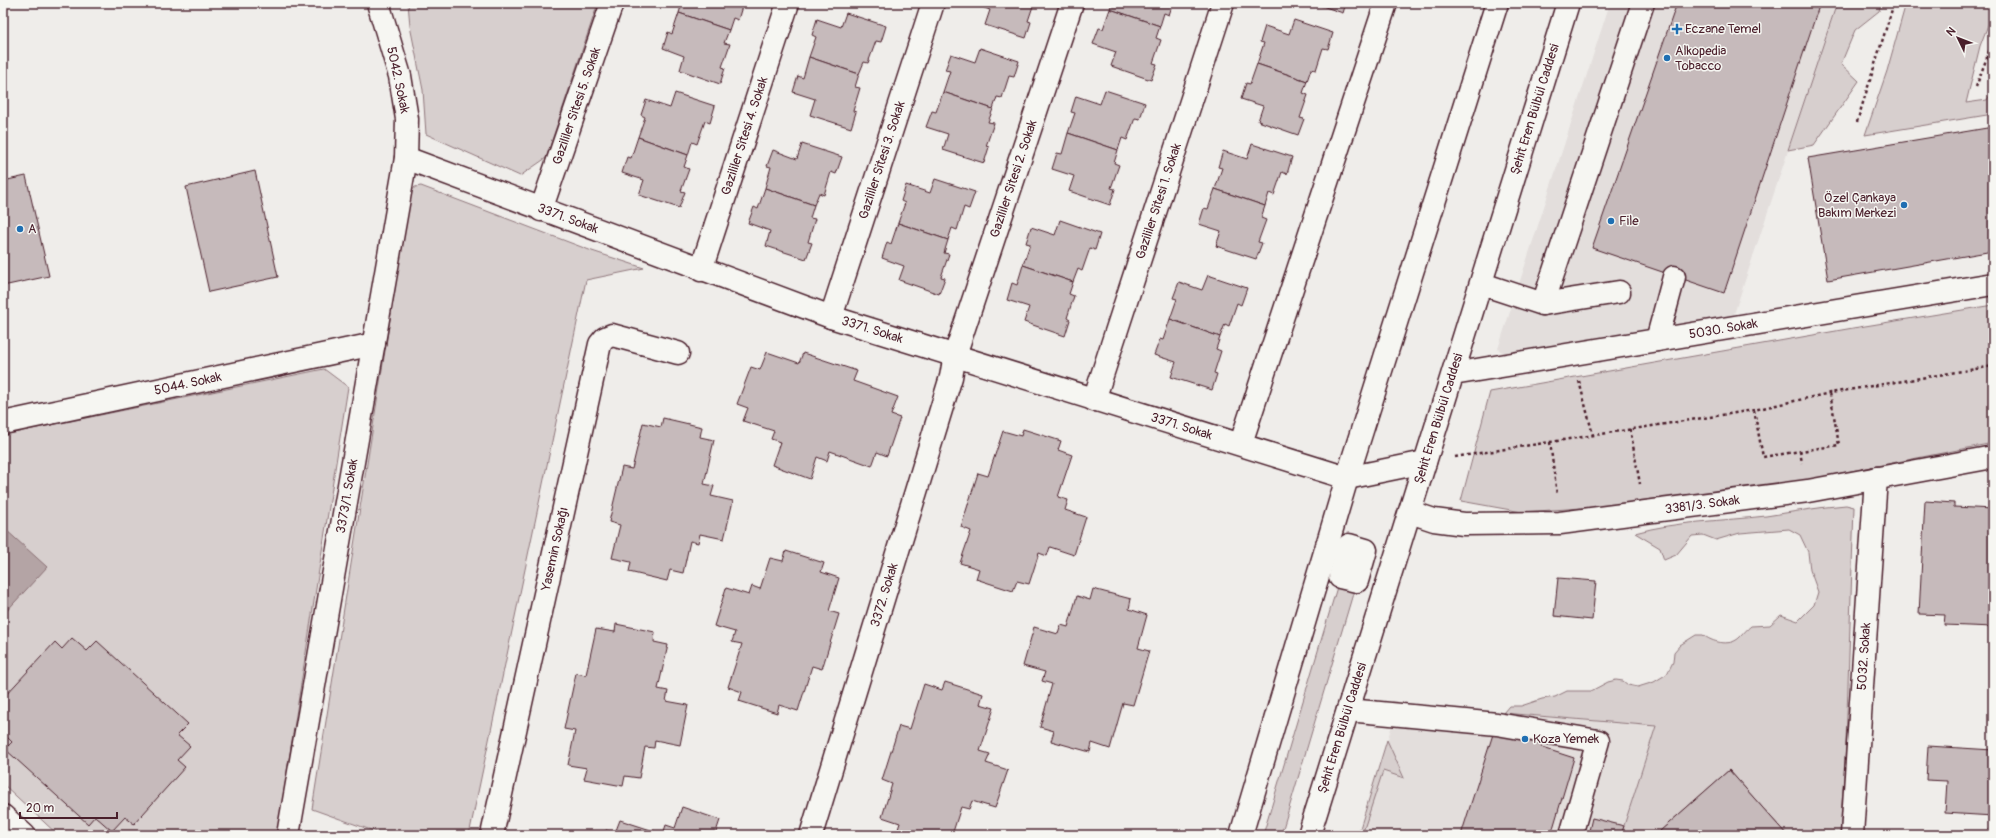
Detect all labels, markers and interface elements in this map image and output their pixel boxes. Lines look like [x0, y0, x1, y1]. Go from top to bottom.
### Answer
north arrow [1938, 18, 1978, 58]
place label: Eczane Temel [1685, 21, 1761, 37]
marker: Eczane Temel [1672, 24, 1682, 34]
text: N [1944, 24, 1959, 39]
street label: Şehit Eren Bülbül Caddesi [1507, 42, 1563, 177]
place label: Alkopedia Tobacco [1675, 43, 1726, 74]
street label: 5042. Sokak [383, 45, 413, 115]
street label: Gazililer Sitesi 5. Sokak [549, 45, 604, 167]
marker: Alkopedia Tobacco [1662, 53, 1672, 63]
street label: Gazililer Sitesi 4. Sokak [718, 74, 772, 197]
street label: Gazililer Sitesi 3. Sokak [855, 98, 909, 221]
street label: Gazililer Sitesi 2. Sokak [987, 117, 1041, 240]
street label: Gazililer Sitesi 1. Sokak [1132, 141, 1185, 261]
place label: Özel Çankaya Bakım Merkezi [1818, 190, 1896, 221]
street label: 3371. Sokak [535, 200, 601, 237]
marker: Özel Çankaya Bakım Merkezi [1899, 200, 1909, 210]
place label: File [1619, 213, 1639, 229]
marker: File [1606, 216, 1616, 226]
place label: A [28, 221, 37, 237]
marker: A [15, 224, 25, 234]
street label: 3371. Sokak [839, 313, 906, 347]
street label: 5030. Sokak [1688, 315, 1759, 343]
street label: Şehit Eren Bülbül Caddesi [1411, 351, 1466, 486]
street label: 5044. Sokak [153, 369, 223, 399]
street label: 3371. Sokak [1149, 409, 1215, 444]
street label: 3373/1. Sokak [333, 457, 362, 535]
street label: 3381/3. Sokak [1664, 492, 1741, 517]
street label: Yasemin Sokağı [538, 505, 572, 593]
street label: 3372. Sokak [867, 561, 902, 629]
street label: 5032. Sokak [1854, 622, 1874, 691]
street label: Şehit Eren Bülbül Caddesi [1314, 661, 1370, 795]
place label: Koza Yemek [1533, 731, 1600, 747]
marker: Koza Yemek [1520, 734, 1530, 744]
scale bar [20, 794, 117, 820]
text: 20 m [26, 801, 55, 816]

